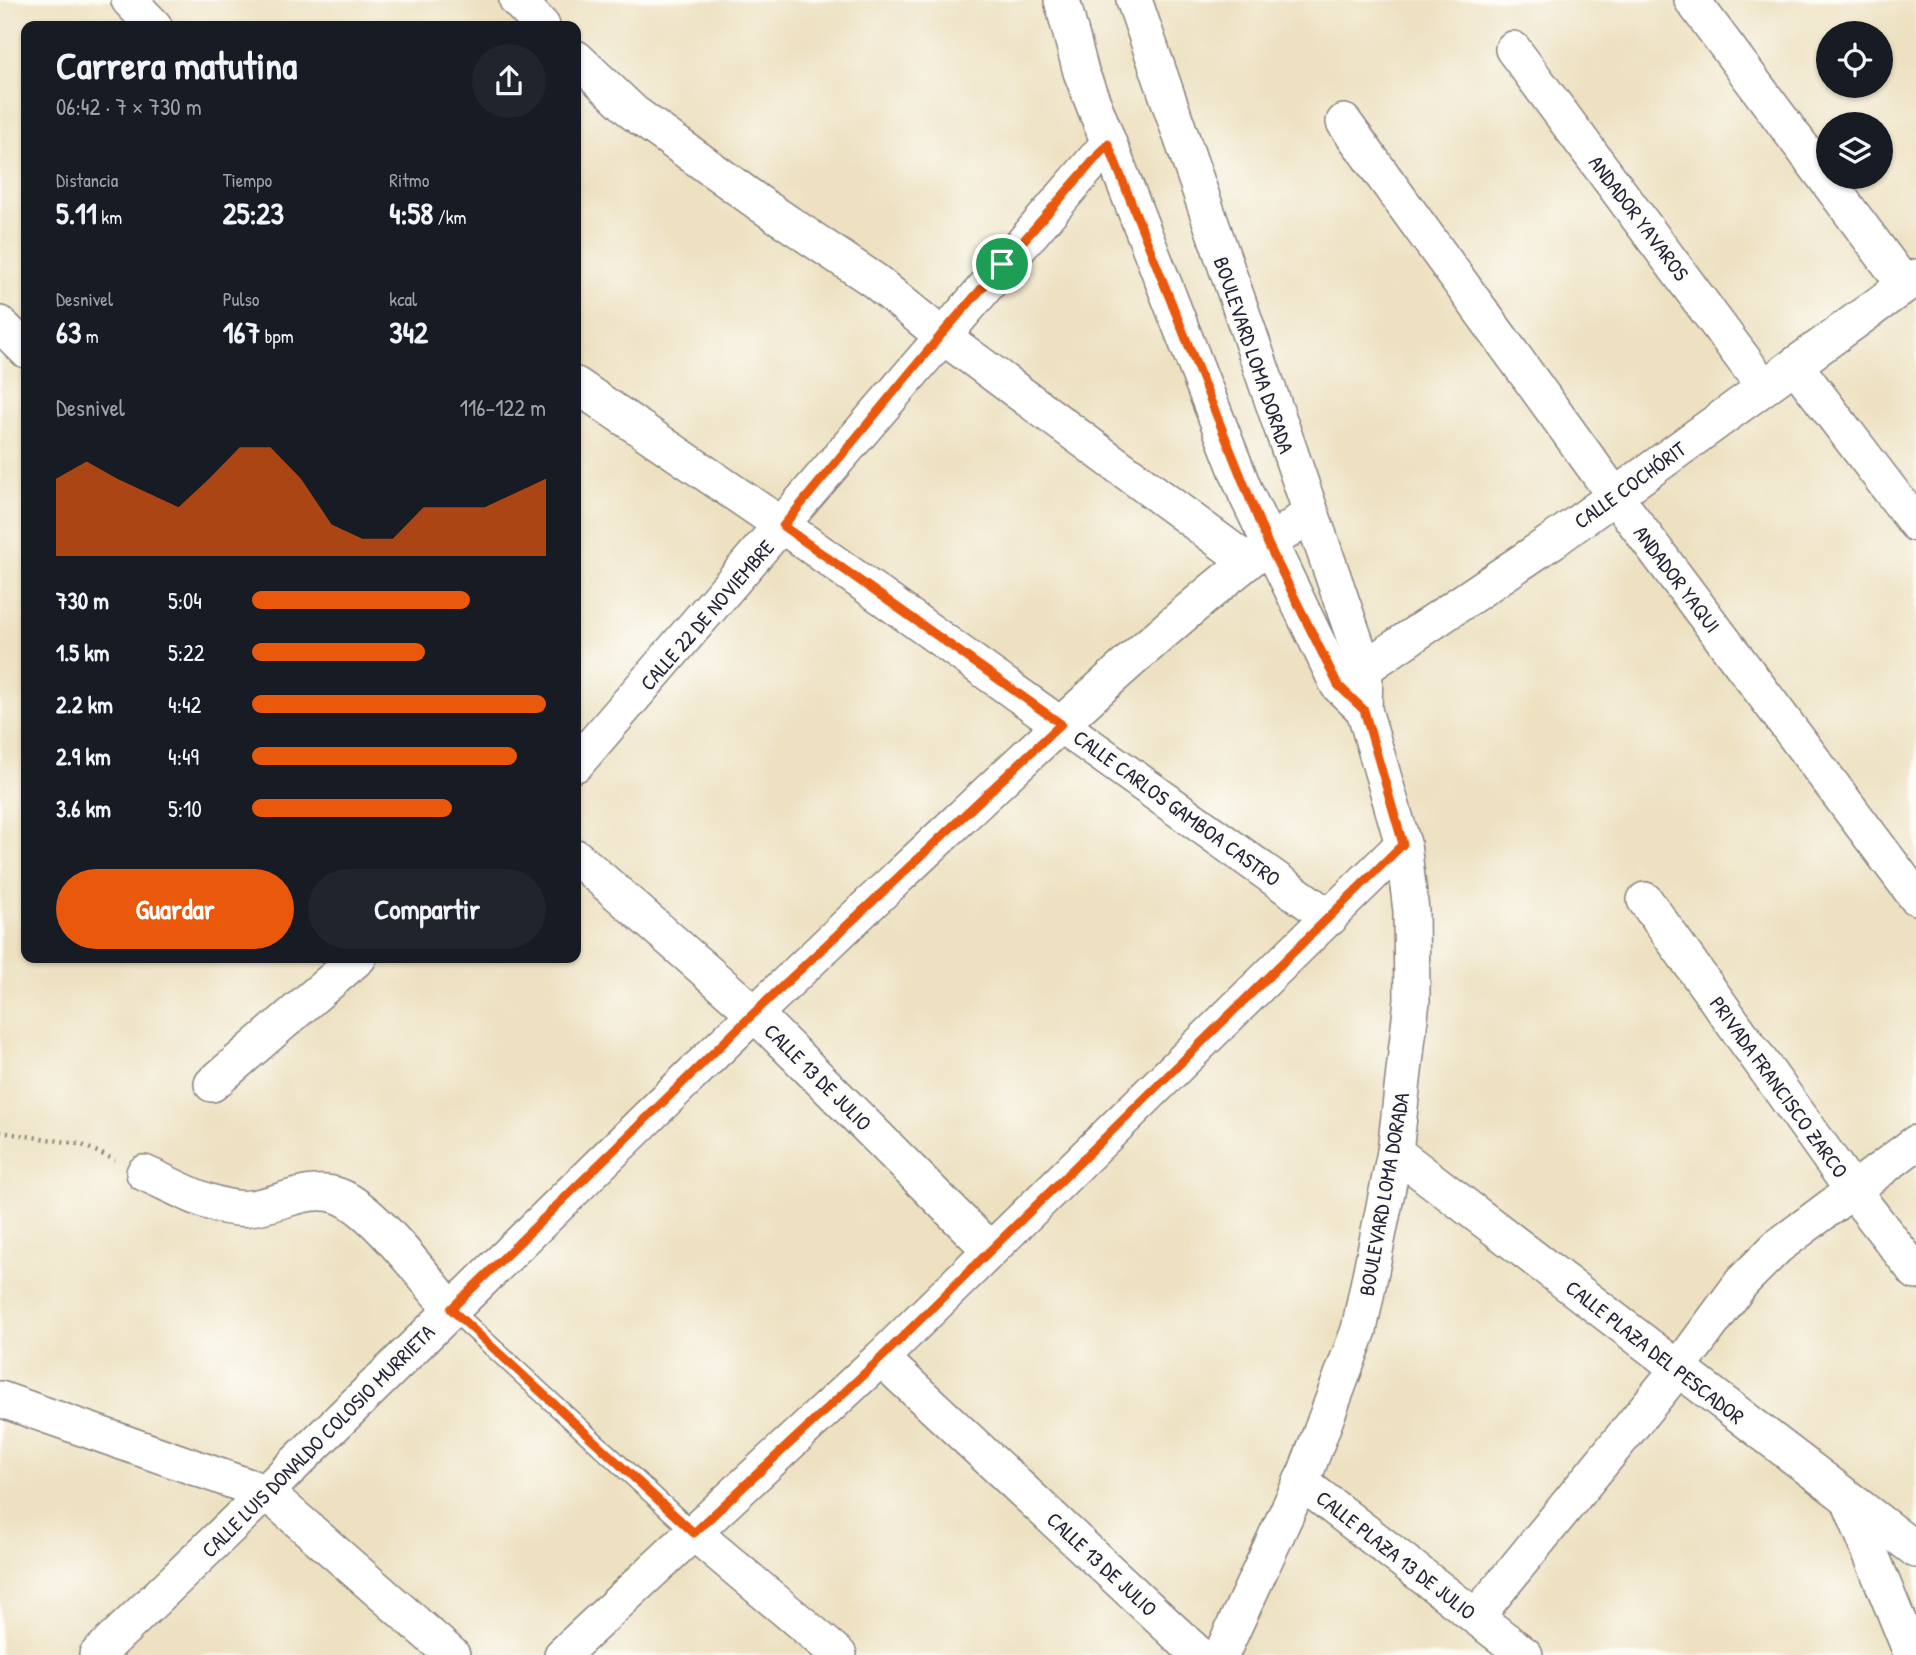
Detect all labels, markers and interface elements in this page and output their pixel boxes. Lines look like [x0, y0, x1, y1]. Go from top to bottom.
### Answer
map controls [1816, 21, 1893, 189]
button: locate [1816, 21, 1893, 98]
text: Carrera matutina [56, 39, 297, 91]
button: share [472, 44, 546, 118]
text: 06:42 · 7 × 730 m [56, 91, 202, 122]
button: layers [1816, 112, 1893, 189]
street label: ANDADOR YAVAROS [1582, 149, 1696, 287]
text: Distancia [56, 167, 118, 193]
text: Tiempo [223, 167, 272, 193]
text: Ritmo [389, 167, 429, 193]
text: 5.11 [56, 193, 97, 233]
text: 25:23 [223, 193, 284, 233]
text: 4:58 [389, 193, 433, 233]
text: km [97, 204, 122, 230]
text: /km [433, 204, 466, 230]
pin [972, 234, 1032, 294]
icon: arrive [983, 245, 1021, 283]
street label: BOULEVARD LOMA DORADA [1207, 253, 1301, 457]
text: Desnivel [56, 286, 113, 312]
text: Pulso [223, 286, 259, 312]
text: kcal [389, 286, 417, 312]
text: 63 [56, 312, 81, 352]
text: 167 [223, 312, 260, 352]
text: 342 [389, 312, 428, 352]
text: m [81, 323, 99, 349]
text: bpm [260, 323, 294, 349]
text: Desnivel [56, 392, 125, 423]
text: 116–122 m [460, 392, 546, 423]
street label: CALLE COCHÓRIT [1568, 434, 1693, 536]
street label: ANDADOR YAQUI [1627, 519, 1727, 639]
street label: CALLE 22 DE NOVIEMBRE [633, 533, 781, 697]
text: 730 m [56, 585, 109, 616]
text: 5:04 [168, 585, 202, 616]
text: 1.5 km [56, 637, 109, 668]
text: 5:22 [168, 637, 205, 668]
text: 2.2 km [56, 689, 113, 720]
text: 4:42 [168, 689, 201, 720]
street label: CALLE CARLOS GAMBOA CASTRO [1068, 723, 1286, 893]
text: 2.9 km [56, 741, 111, 772]
text: 4:49 [168, 741, 199, 772]
text: 3.6 km [56, 793, 111, 824]
text: 5:10 [168, 793, 202, 824]
button: Guardar [56, 869, 294, 949]
button: Compartir [308, 869, 546, 949]
street label: PRIVADA FRANCISCO ZARCO [1703, 990, 1855, 1184]
street label: CALLE 13 DE JULIO [758, 1017, 878, 1137]
street label: BOULEVARD LOMA DORADA [1352, 1090, 1416, 1298]
street label: CALLE PLAZA DEL PESCADOR [1560, 1273, 1750, 1431]
street label: CALLE LUIS DONALDO COLOSIO MURRIETA [195, 1318, 441, 1564]
street label: CALLE PLAZA 13 DE JULIO [1310, 1484, 1482, 1626]
street label: CALLE 13 DE JULIO [1040, 1505, 1164, 1623]

